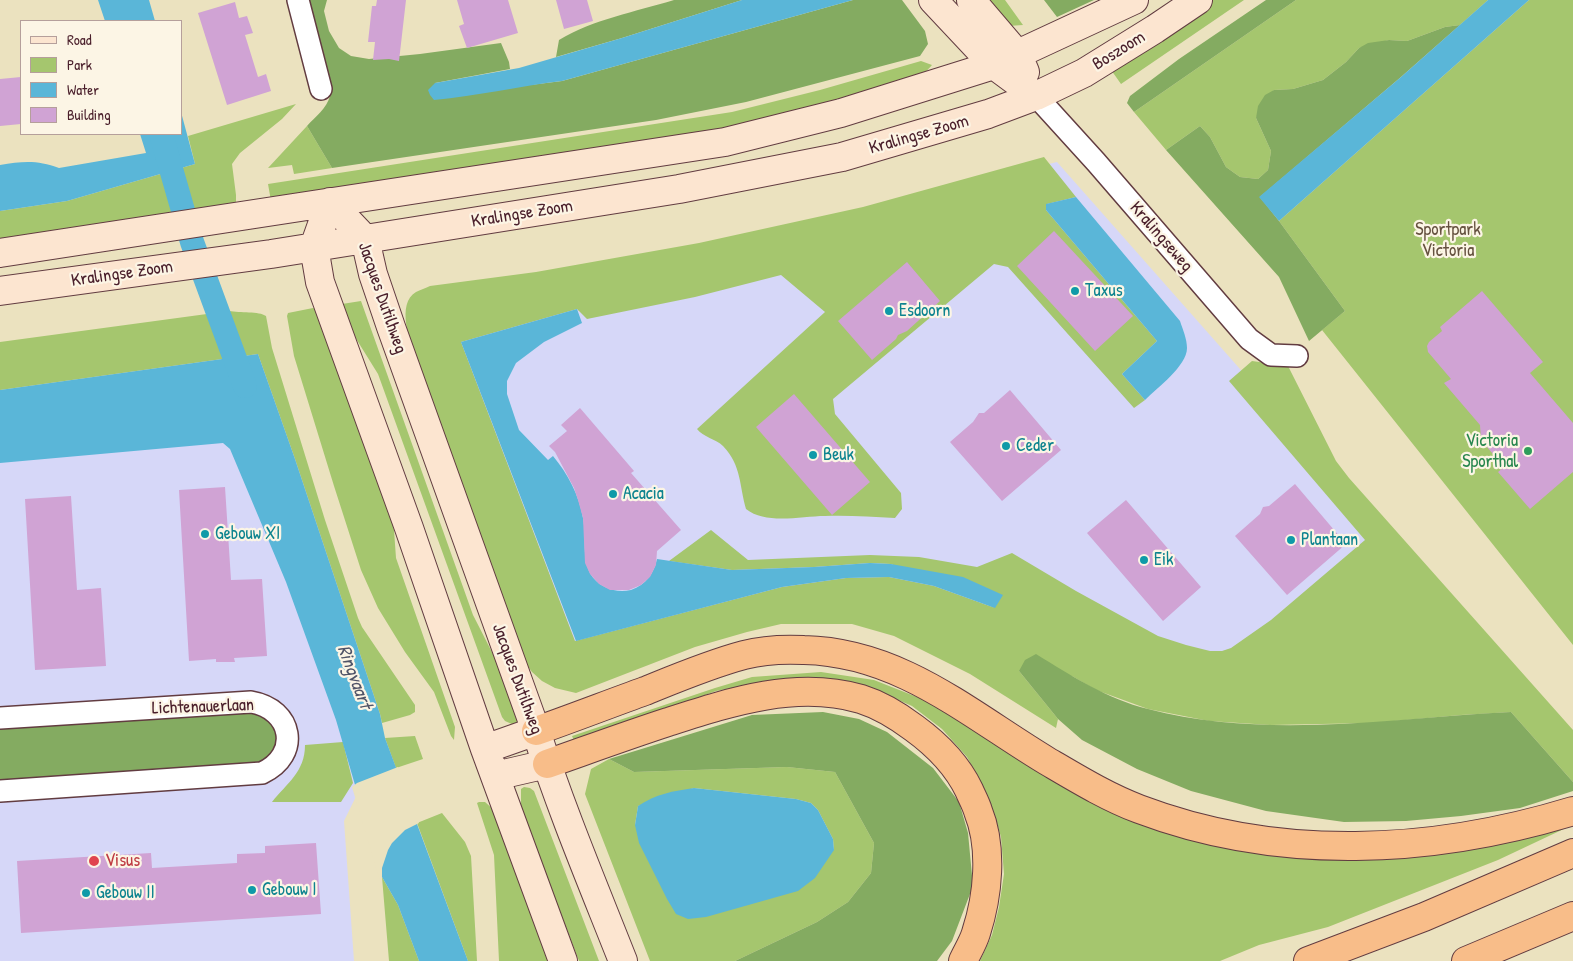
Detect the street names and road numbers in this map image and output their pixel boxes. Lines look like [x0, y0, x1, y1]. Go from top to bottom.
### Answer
street label: Boszoom [1089, 27, 1149, 75]
street label: Kralingse Zoom [867, 110, 971, 160]
street label: Kralingse Zoom [470, 195, 574, 233]
street label: Kralingseweg [1125, 197, 1197, 277]
street label: Jacques Dutilhweg [353, 240, 411, 356]
street label: Kralingse Zoom [70, 256, 174, 292]
street label: Jacques Dutilhweg [487, 621, 547, 737]
street label: Lichtenauerlaan [152, 694, 254, 720]

